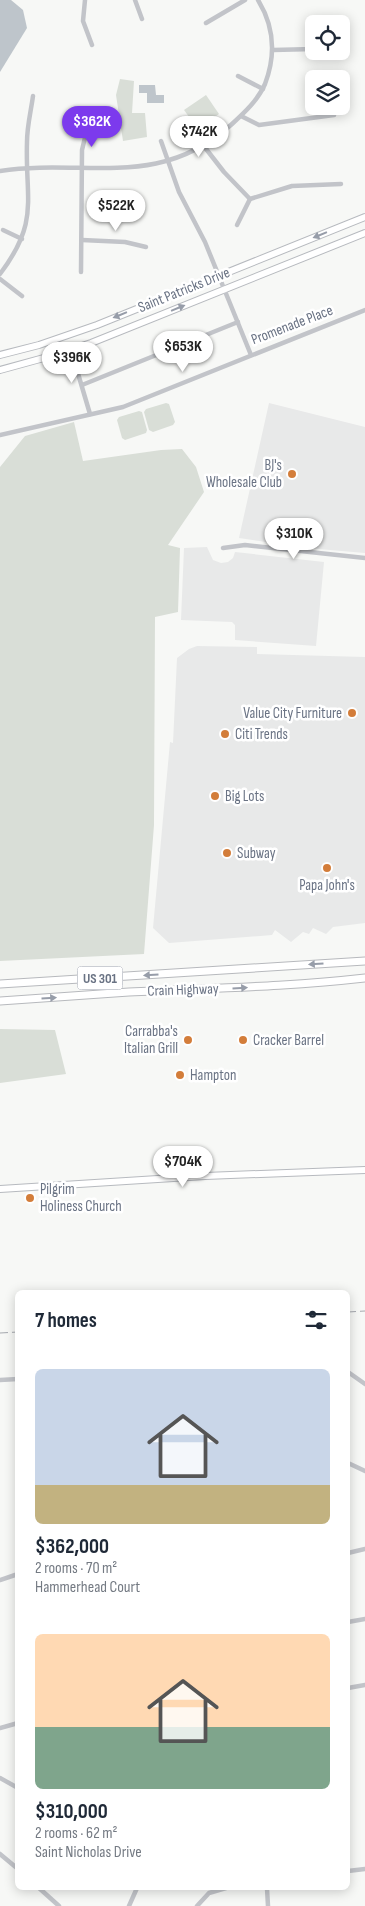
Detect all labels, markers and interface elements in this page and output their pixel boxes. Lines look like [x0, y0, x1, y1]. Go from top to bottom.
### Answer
map controls [305, 15, 350, 115]
button: locate [305, 15, 350, 60]
button: layers [305, 70, 350, 115]
pin: $362K [57, 106, 127, 148]
text: $362K [73, 112, 111, 131]
pin: $742K [164, 116, 234, 158]
text: $742K [181, 122, 217, 141]
pin: $522K [81, 190, 151, 232]
text: $522K [97, 196, 135, 215]
one-way arrow [312, 231, 327, 239]
street label: Saint Patricks Drive [135, 263, 233, 317]
street label: Promenade Place [248, 301, 336, 349]
one-way arrow [171, 304, 186, 312]
one-way arrow [113, 312, 127, 320]
pin: $653K [148, 330, 218, 373]
text: $653K [164, 337, 202, 356]
pin: $396K [37, 342, 107, 384]
text: $396K [53, 348, 91, 367]
place label: BJ's Wholesale Club [206, 456, 282, 492]
marker: BJ's Wholesale Club [286, 468, 298, 480]
pin: $310K [259, 518, 329, 560]
text: $310K [275, 524, 313, 543]
place label: Value City Furniture [243, 704, 342, 723]
marker: Value City Furniture [346, 707, 358, 719]
place label: Citi Trends [235, 725, 288, 744]
marker: Citi Trends [219, 728, 231, 740]
place label: Big Lots [225, 787, 264, 806]
marker: Big Lots [209, 790, 221, 802]
place label: Subway [237, 844, 276, 863]
marker: Subway [221, 847, 233, 859]
marker: Papa John's [321, 862, 333, 874]
place label: Papa John's [299, 876, 355, 895]
one-way arrow [308, 960, 324, 968]
road number: US 301 [78, 966, 122, 990]
one-way arrow [142, 971, 158, 979]
street label: Crain Highway [147, 979, 219, 1001]
one-way arrow [233, 984, 249, 992]
one-way arrow [41, 993, 57, 1001]
place label: Carrabba's Italian Grill [124, 1022, 178, 1058]
place label: Cracker Barrel [253, 1031, 324, 1050]
marker: Carrabba's Italian Grill [182, 1034, 194, 1046]
marker: Cracker Barrel [237, 1034, 249, 1046]
place label: Hampton [190, 1066, 236, 1085]
marker: Hampton [174, 1069, 186, 1081]
pin: $704K [148, 1146, 218, 1188]
text: $704K [164, 1152, 202, 1171]
place label: Pilgrim Holiness Church [40, 1180, 122, 1216]
marker: Pilgrim Holiness Church [24, 1192, 36, 1204]
icon: filters [302, 1306, 330, 1334]
text: 7 homes [35, 1308, 97, 1333]
icon: home [138, 1401, 228, 1491]
text: $362,000 [35, 1534, 109, 1559]
text: 2 rooms · 70 m² [35, 1559, 117, 1578]
text: Hammerhead Court [35, 1578, 140, 1597]
icon: home [138, 1666, 228, 1756]
text: $310,000 [35, 1799, 108, 1824]
text: 2 rooms · 62 m² [35, 1824, 118, 1843]
text: Saint Nicholas Drive [35, 1843, 142, 1862]

